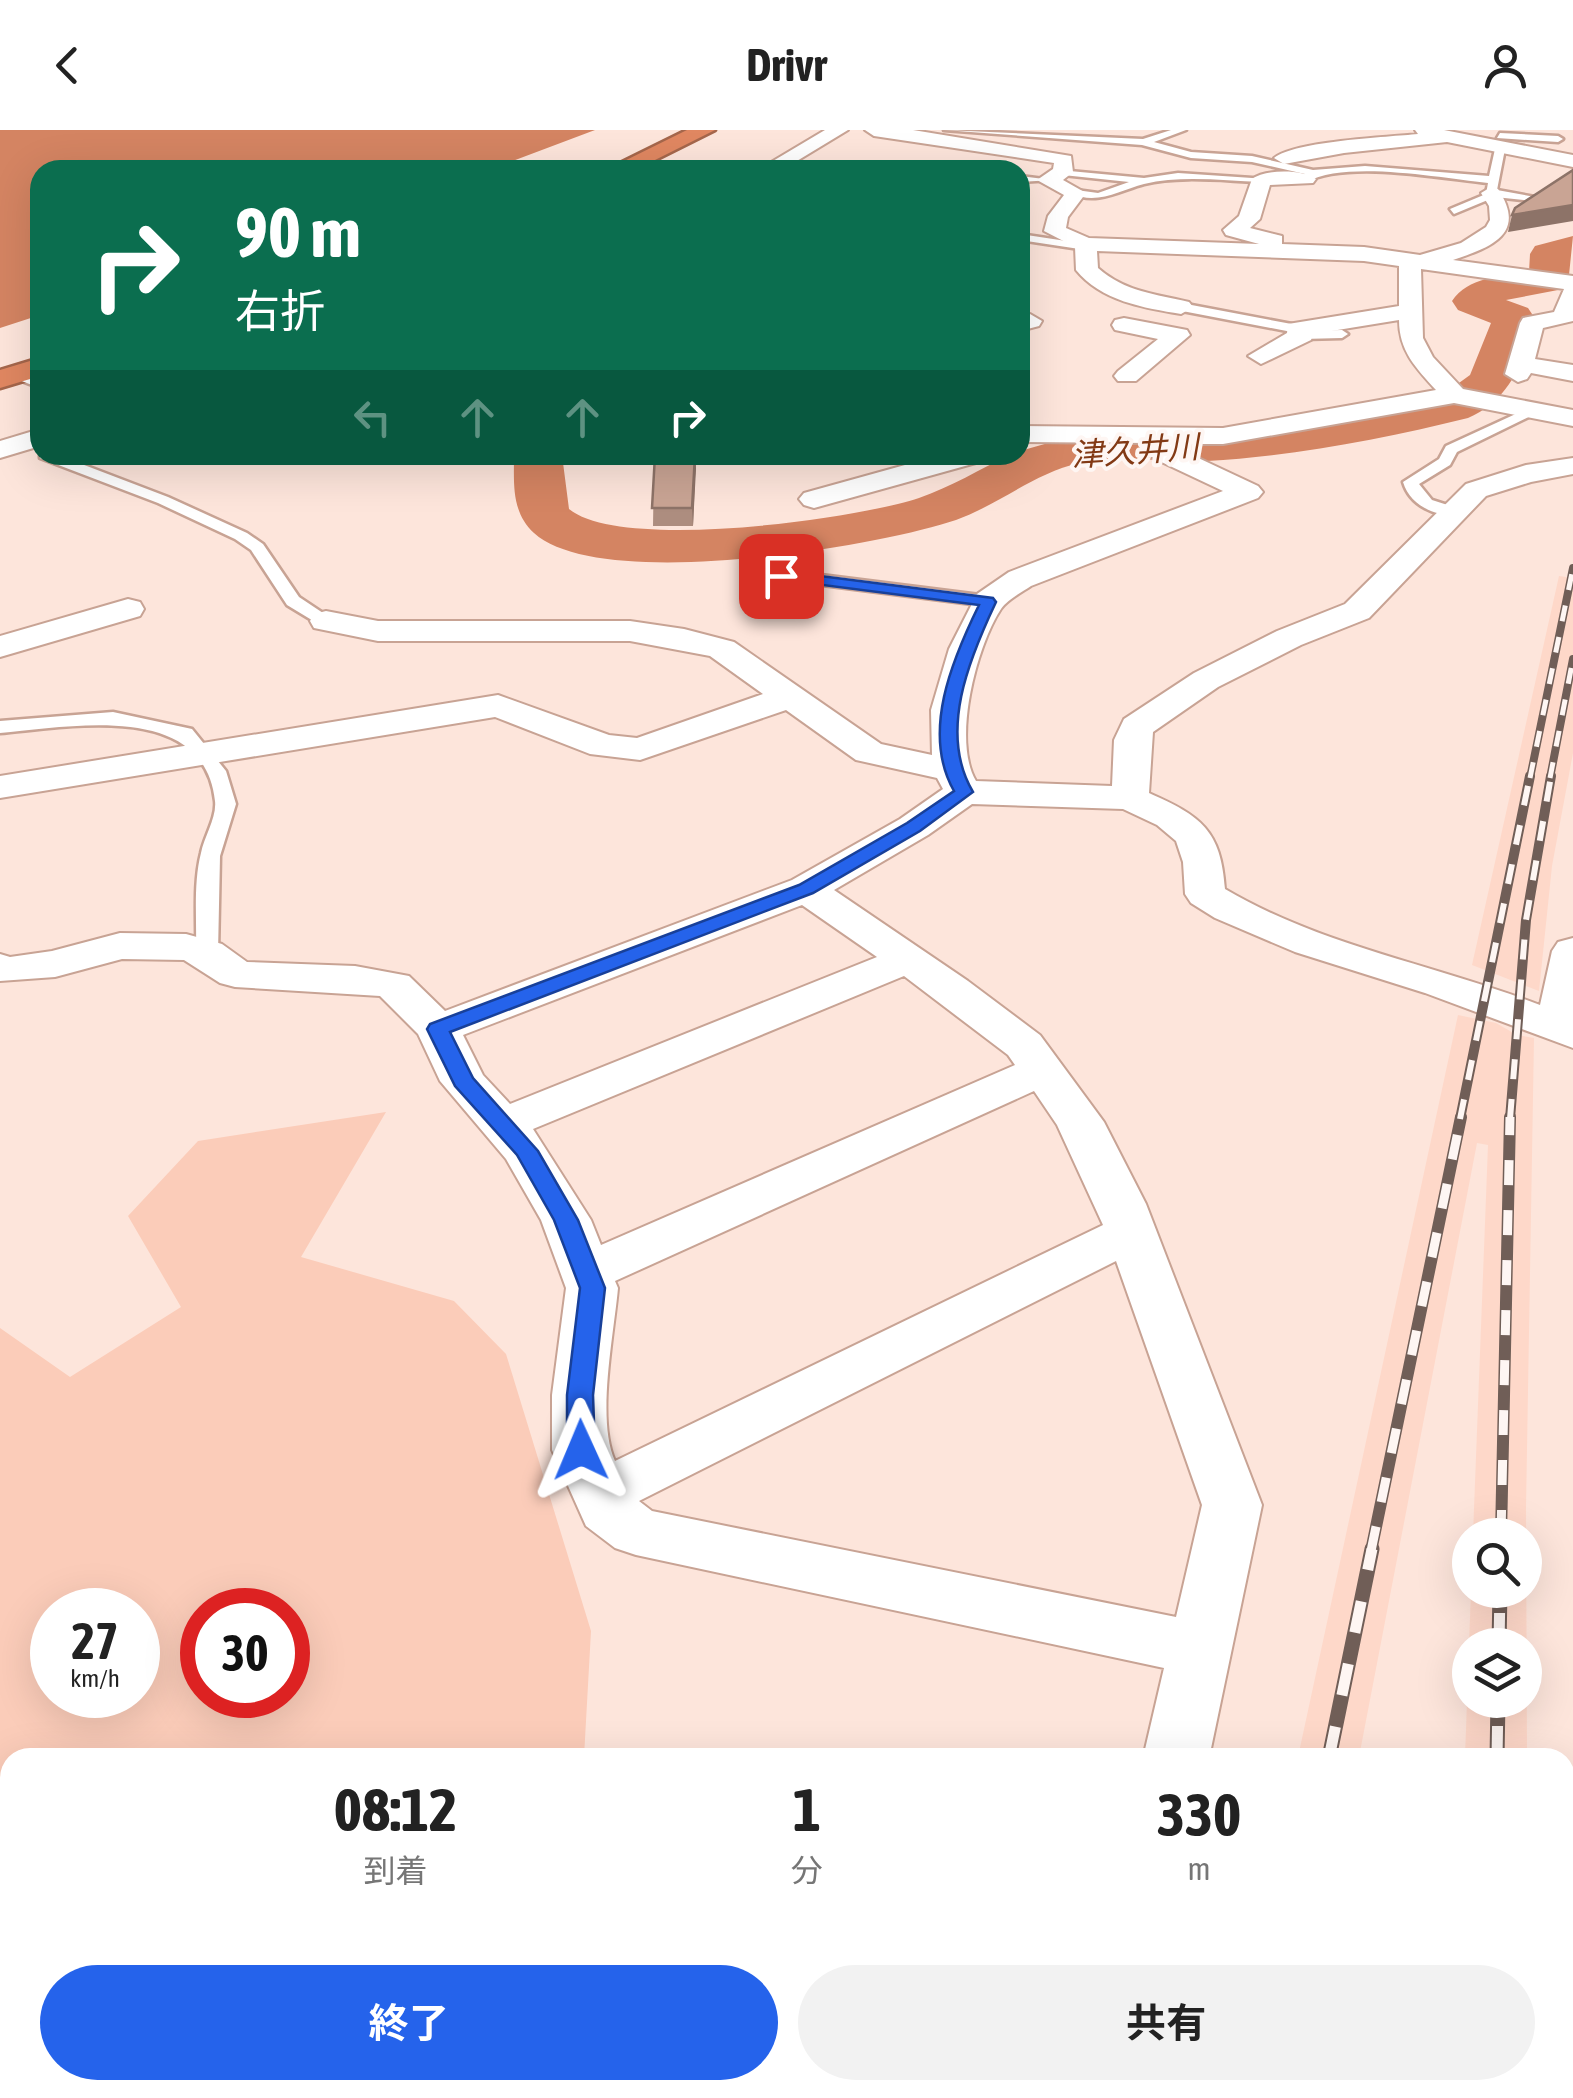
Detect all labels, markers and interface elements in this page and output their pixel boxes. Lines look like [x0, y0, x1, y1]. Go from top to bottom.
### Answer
icon: back [40, 38, 95, 93]
icon: person [1478, 38, 1533, 93]
text: Drivr [746, 39, 827, 91]
text: 90 m [235, 192, 361, 272]
icon: right [70, 200, 200, 330]
text: 右折 [235, 285, 325, 337]
icon: left [345, 390, 400, 445]
icon: ahead [450, 390, 505, 445]
icon: ahead [555, 390, 610, 445]
icon: right [660, 390, 715, 445]
water label: 津久井川 [1070, 427, 1203, 473]
pin [739, 534, 824, 619]
icon: arrive [754, 549, 809, 604]
position arrow [529, 1398, 633, 1502]
map controls [1452, 1518, 1542, 1718]
button: search [1452, 1518, 1542, 1608]
speed limit sign: 30 [180, 1588, 310, 1718]
text: 27 [71, 1612, 118, 1670]
button: layers [1452, 1628, 1542, 1718]
text: km/h [70, 1664, 120, 1692]
text: 08:12 [334, 1775, 457, 1844]
text: 1 [793, 1775, 821, 1844]
text: 330 [1157, 1780, 1241, 1849]
text: m [1187, 1850, 1210, 1887]
text: 到着 [363, 1852, 427, 1889]
text: 分 [791, 1852, 823, 1889]
button: 終了 [40, 1965, 778, 2080]
button: 共有 [798, 1965, 1535, 2080]

